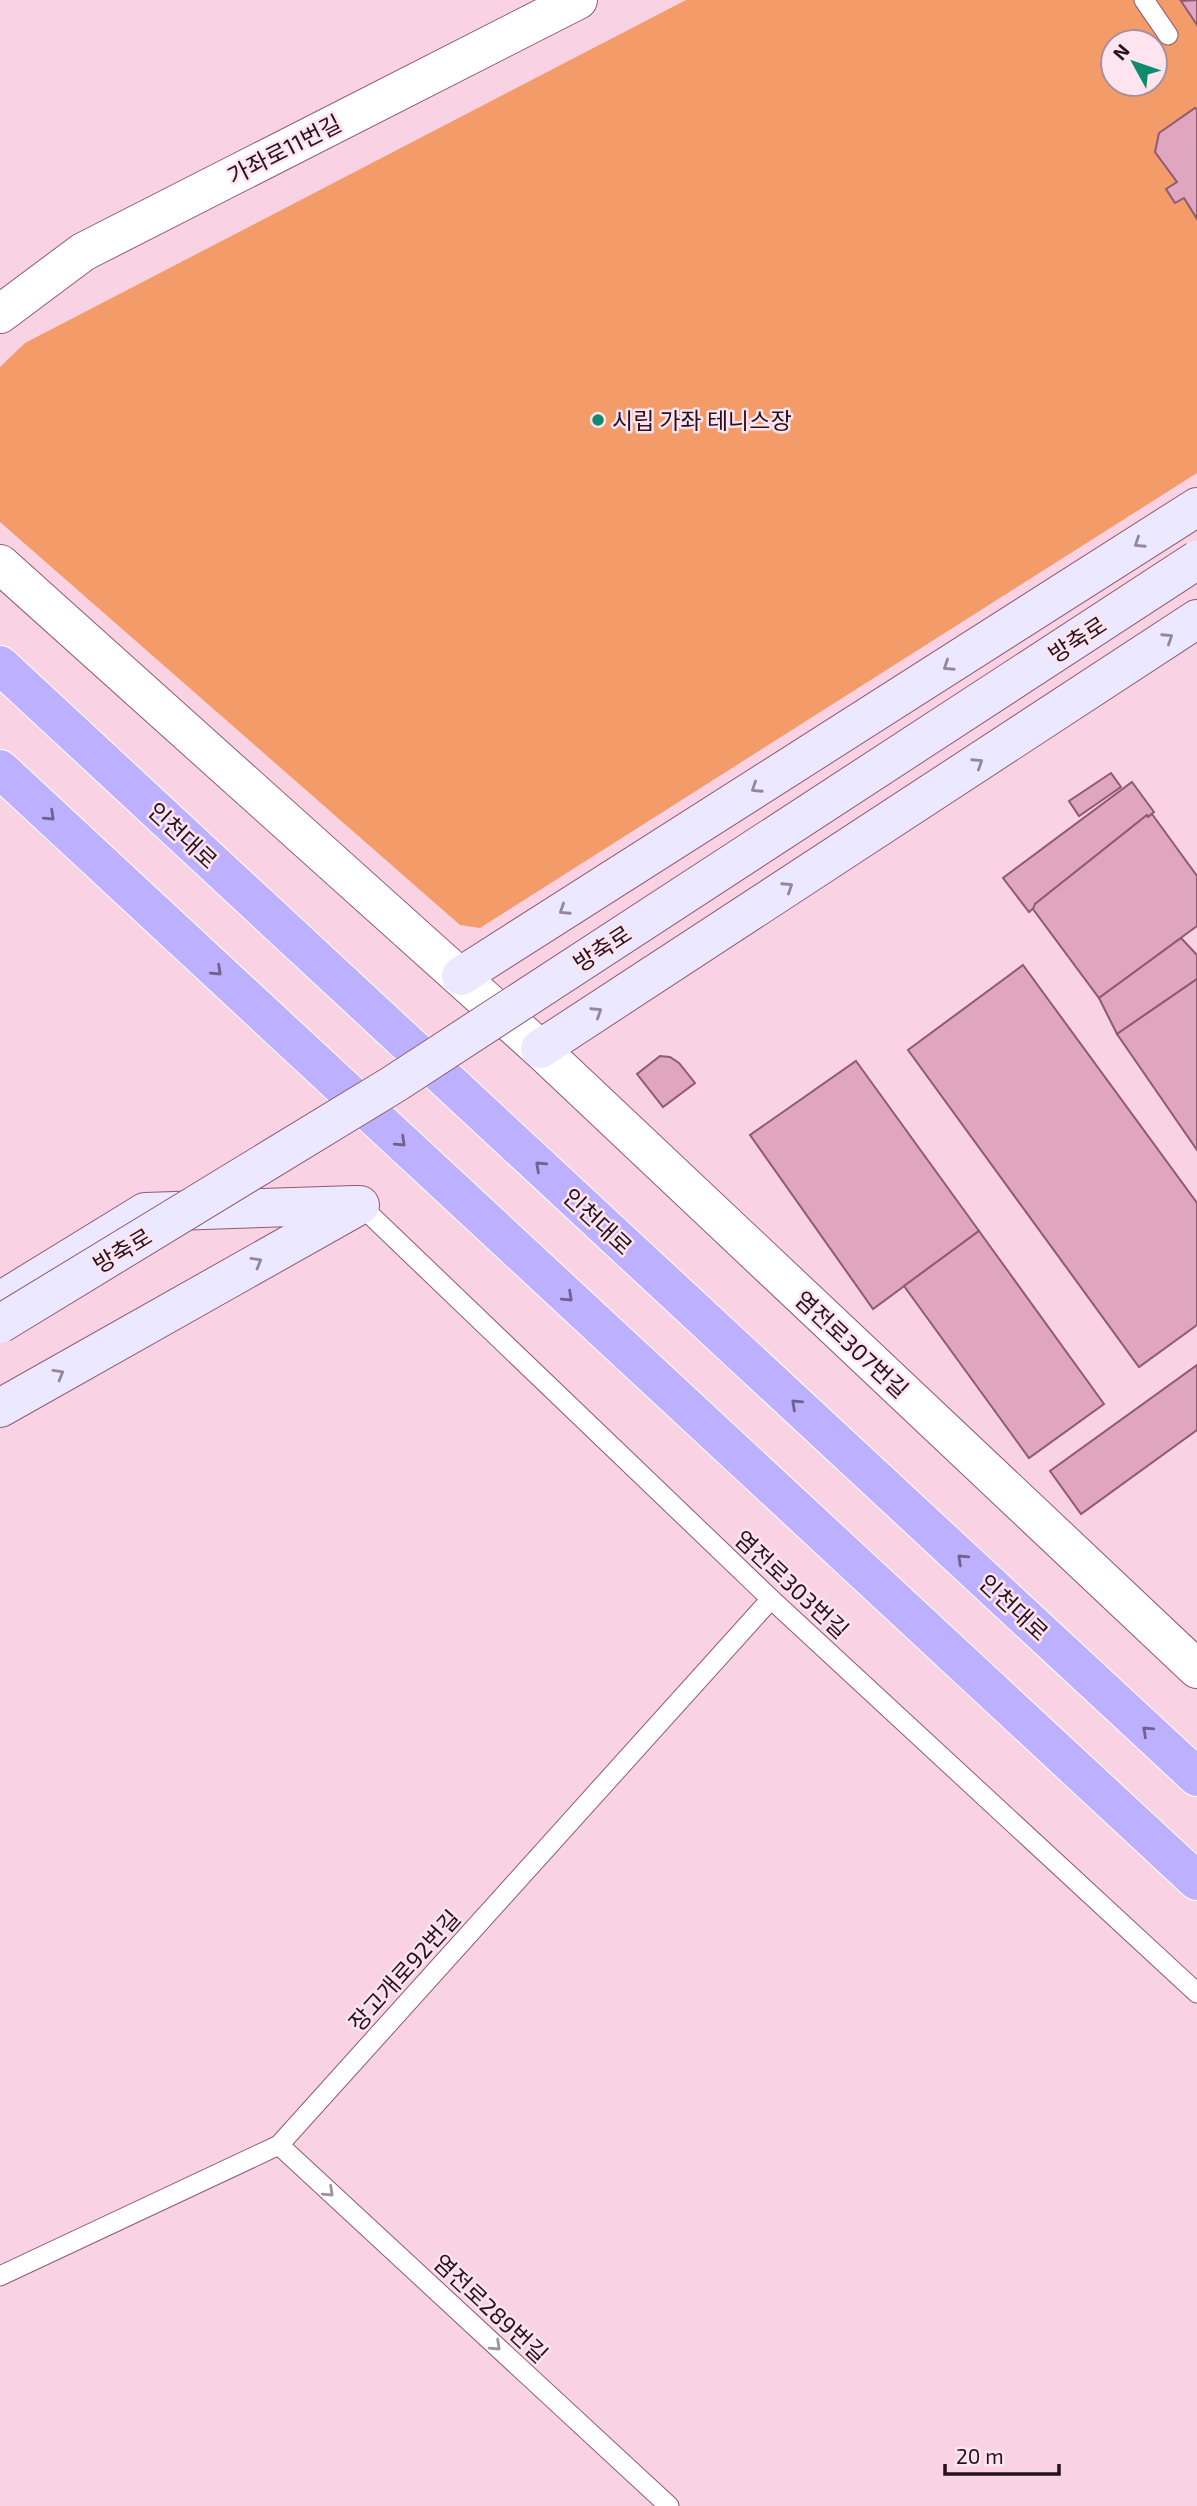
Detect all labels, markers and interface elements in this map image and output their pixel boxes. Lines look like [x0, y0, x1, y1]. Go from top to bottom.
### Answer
north arrow [1099, 28, 1169, 98]
text: N [1107, 39, 1134, 64]
street label: 가좌로11번길 [222, 108, 346, 190]
place label: 시립 가좌 테니스장 [612, 406, 792, 434]
marker: 시립 가좌 테니스장 [590, 412, 606, 428]
one-way arrow [1134, 535, 1147, 548]
street label: 방축로 [1043, 610, 1111, 668]
one-way arrow [1160, 634, 1173, 646]
one-way arrow [942, 657, 955, 670]
one-way arrow [970, 758, 983, 771]
one-way arrow [751, 780, 764, 793]
street label: 인천대로 [143, 796, 223, 874]
one-way arrow [42, 807, 55, 820]
one-way arrow [780, 882, 793, 895]
one-way arrow [559, 902, 572, 915]
street label: 방축로 [568, 919, 636, 977]
one-way arrow [209, 962, 222, 975]
one-way arrow [589, 1007, 602, 1020]
one-way arrow [393, 1134, 406, 1146]
one-way arrow [535, 1162, 548, 1175]
street label: 인천대로 [558, 1182, 638, 1260]
street label: 방축로 [88, 1222, 156, 1278]
one-way arrow [250, 1257, 263, 1270]
street label: 염전로307번길 [790, 1285, 914, 1403]
one-way arrow [560, 1289, 573, 1301]
one-way arrow [52, 1369, 65, 1382]
one-way arrow [791, 1400, 804, 1413]
street label: 염전로303번길 [729, 1524, 855, 1644]
one-way arrow [957, 1555, 970, 1568]
street label: 인천대로 [974, 1568, 1054, 1646]
one-way arrow [1142, 1727, 1155, 1739]
street label: 장고개로92번길 [342, 1904, 466, 2036]
one-way arrow [321, 2183, 334, 2196]
street label: 염전로289번길 [428, 2248, 554, 2368]
one-way arrow [488, 2338, 501, 2350]
scale bar [945, 2432, 1059, 2476]
text: 20 m [956, 2443, 1004, 2468]

